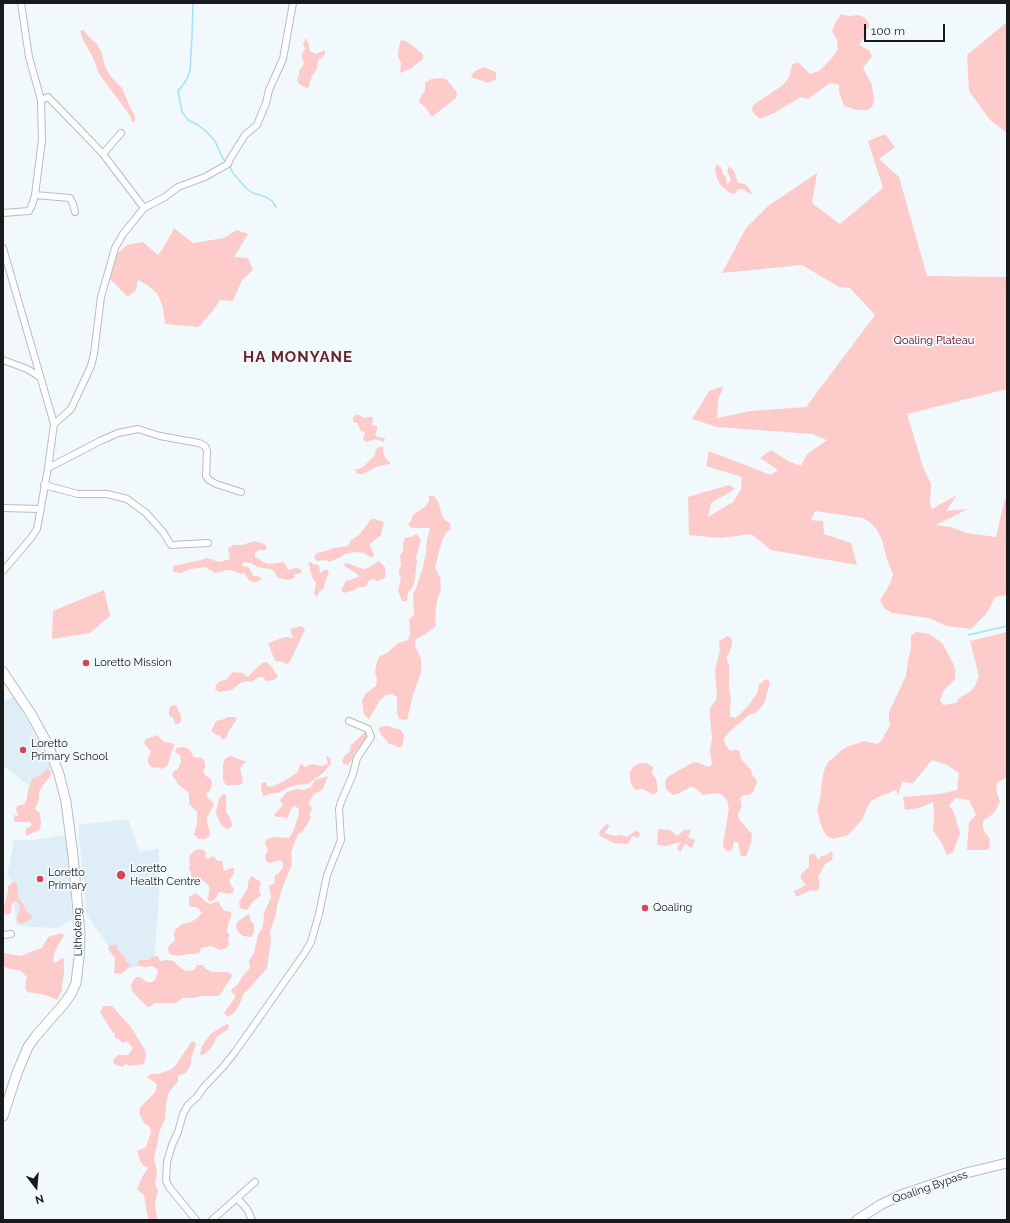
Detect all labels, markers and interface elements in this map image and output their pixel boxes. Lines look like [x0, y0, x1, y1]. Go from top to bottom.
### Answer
scale bar [866, 16, 947, 42]
text: 100 m [871, 24, 905, 38]
park label: Qoaling Plateau [894, 334, 974, 348]
district label: HA MONYANE [243, 348, 353, 366]
place label: Loretto Mission [94, 656, 172, 670]
marker: Loretto Mission [81, 658, 91, 668]
place label: Loretto Primary School [31, 737, 108, 763]
marker: Loretto Primary School [18, 745, 28, 755]
place label: Loretto Health Centre [130, 862, 201, 888]
place label: Loretto Primary [48, 866, 87, 892]
marker: Loretto Health Centre [115, 869, 127, 881]
marker: Loretto Primary [35, 874, 45, 884]
place label: Qoaling [653, 901, 692, 915]
marker: Qoaling [640, 903, 650, 913]
street label: Lithoteng [71, 908, 85, 956]
north arrow [16, 1167, 56, 1207]
street label: Qoaling Bypass [891, 1168, 969, 1206]
text: N [34, 1192, 45, 1206]

